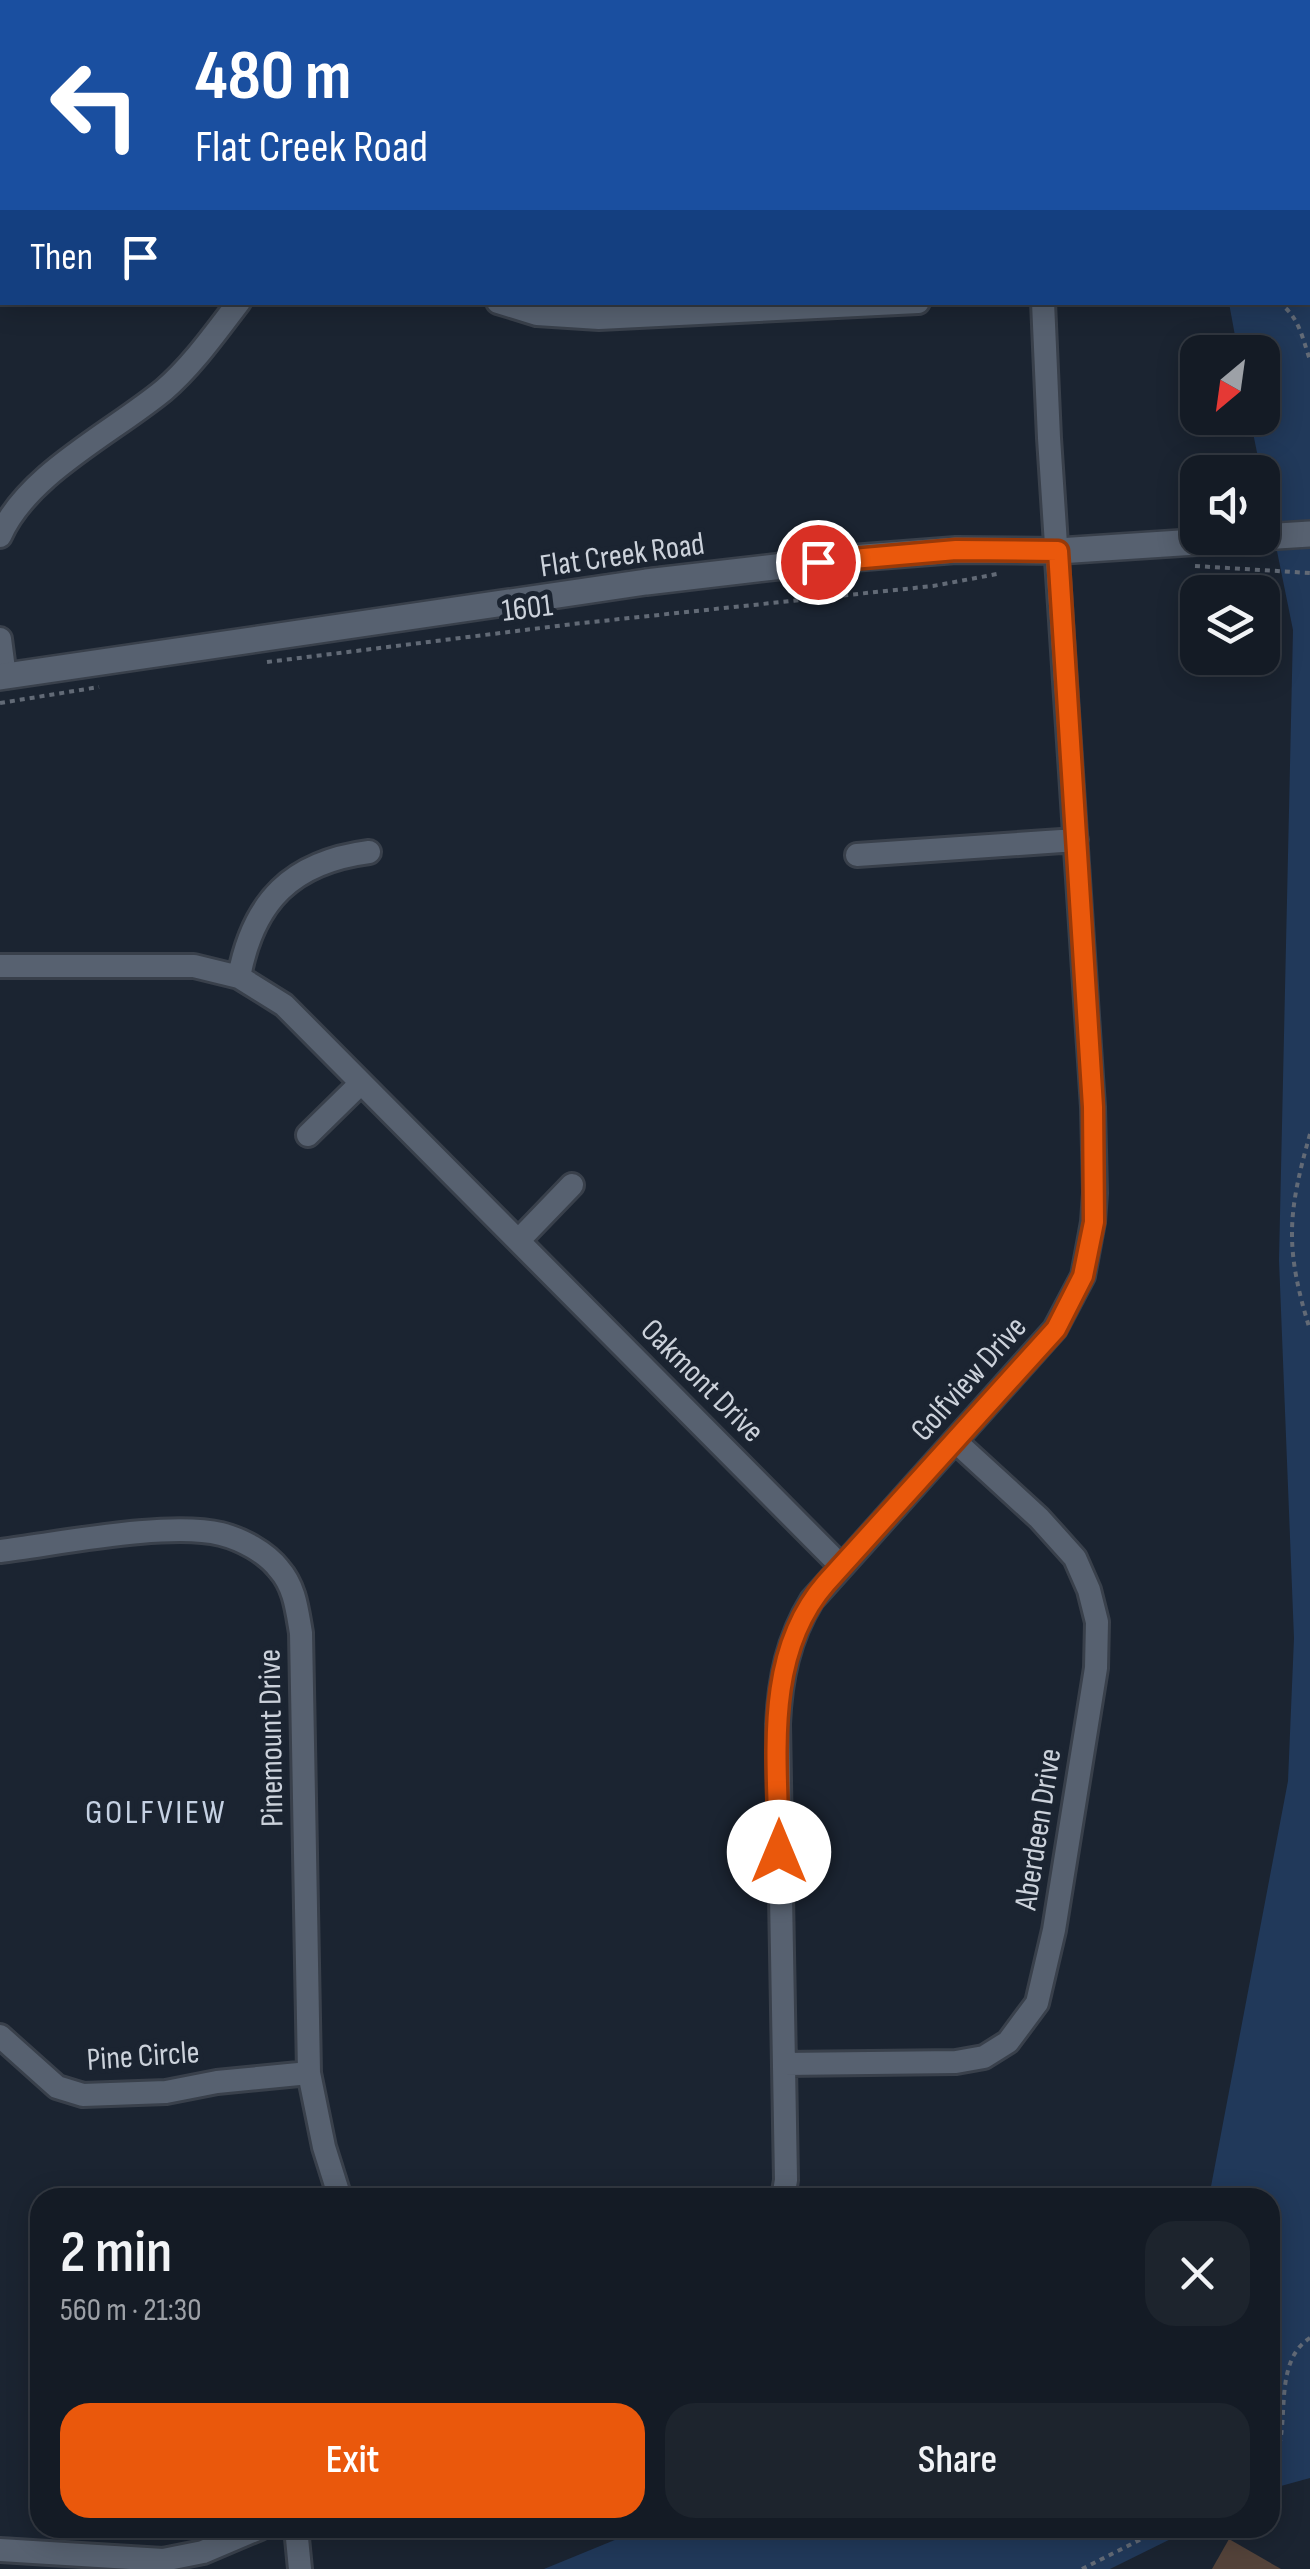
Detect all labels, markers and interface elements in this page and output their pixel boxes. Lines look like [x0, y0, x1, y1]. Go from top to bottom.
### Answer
text: 480 m [195, 35, 351, 119]
icon: left [30, 40, 160, 170]
text: Flat Creek Road [195, 120, 428, 175]
icon: arrive [113, 230, 168, 285]
text: Then [30, 235, 93, 280]
north arrow [1180, 335, 1280, 435]
map controls [1180, 335, 1280, 675]
button: sound [1180, 455, 1280, 555]
pin [776, 520, 861, 605]
street label: Flat Creek Road [537, 525, 707, 586]
icon: arrive [791, 535, 846, 590]
button: layers [1180, 575, 1280, 675]
street label: 1601 [500, 586, 555, 631]
street label: Golfview Drive [903, 1308, 1035, 1450]
street label: Oakmont Drive [632, 1311, 772, 1451]
street label: Pinemount Drive [250, 1649, 293, 1827]
street label: Aberdeen Drive [1006, 1746, 1070, 1914]
district label: GOLFVIEW [85, 1791, 227, 1834]
position arrow [727, 1800, 831, 1904]
street label: Pine Circle [85, 2033, 201, 2080]
text: 2 min [60, 2217, 172, 2289]
button: close [1145, 2221, 1250, 2326]
text: 560 m · 21:30 [60, 2291, 202, 2330]
button: Exit [60, 2403, 645, 2518]
button: Share [665, 2403, 1250, 2518]

